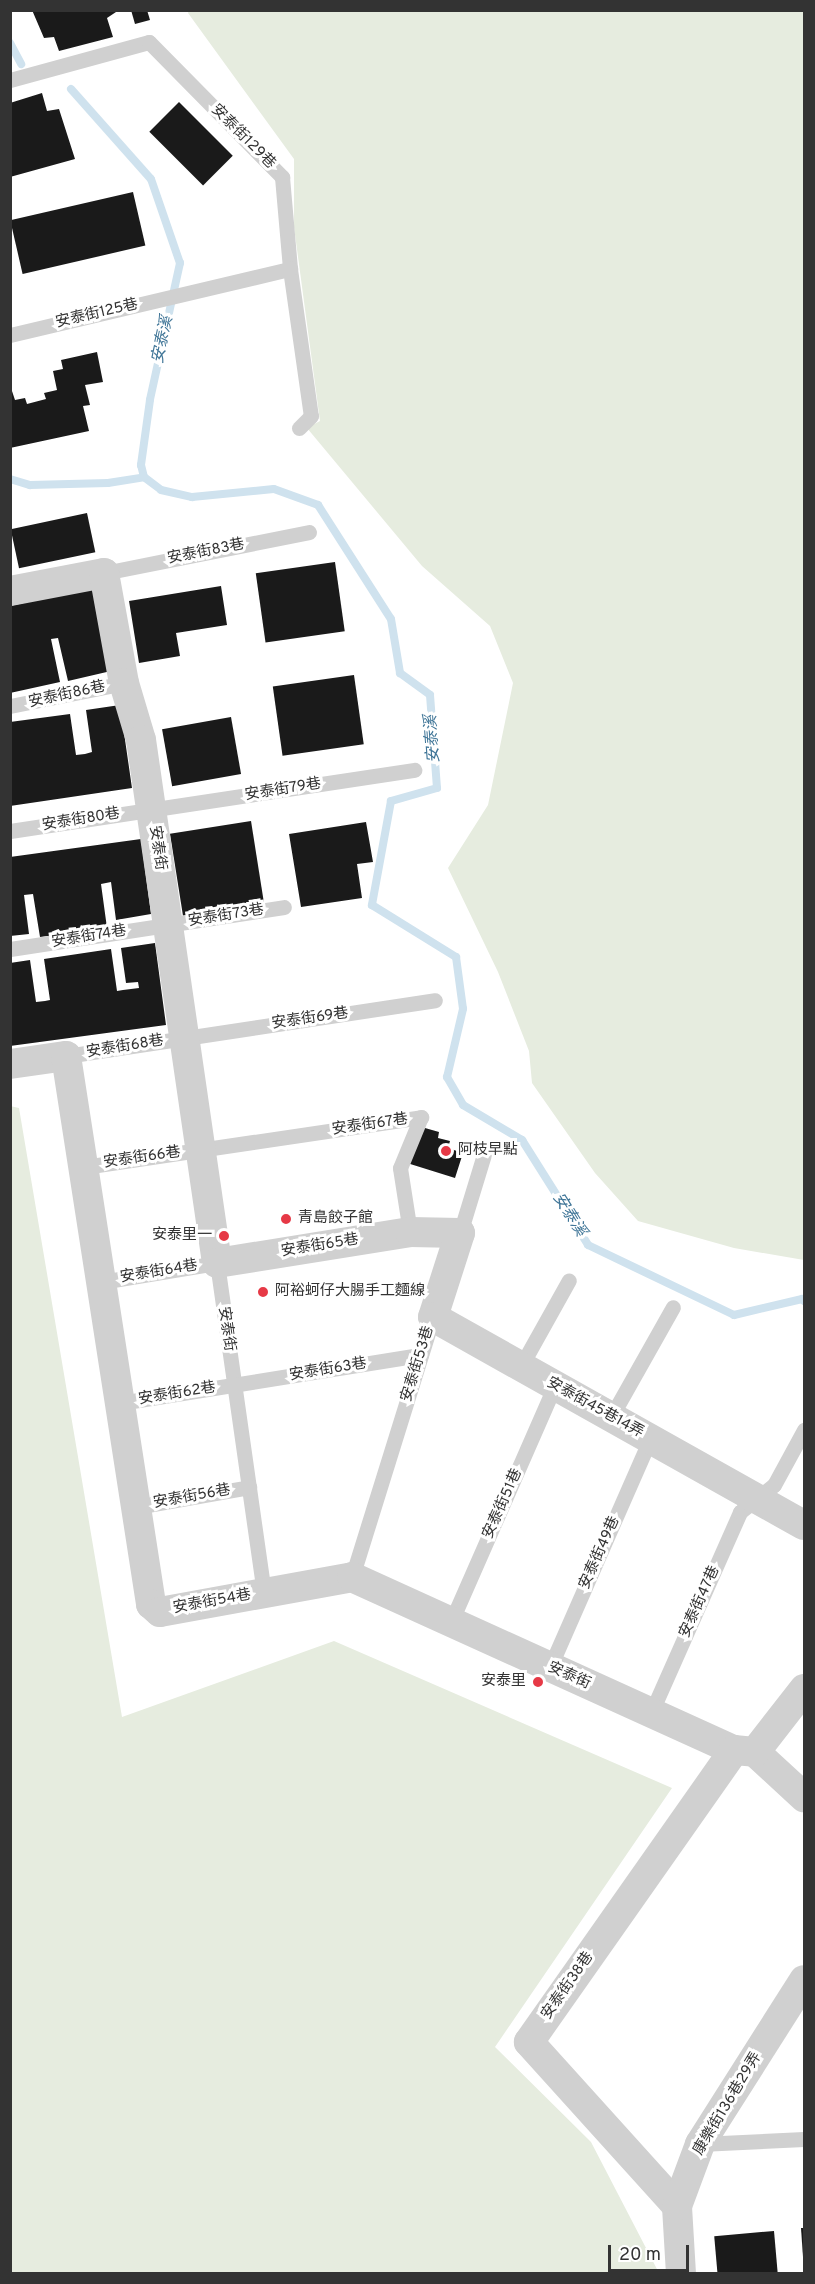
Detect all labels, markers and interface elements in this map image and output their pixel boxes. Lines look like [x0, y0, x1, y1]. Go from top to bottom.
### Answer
street label: 安泰街129巷 [207, 101, 279, 173]
street label: 安泰街125巷 [54, 296, 140, 332]
water label: 安泰溪 [149, 315, 177, 365]
street label: 安泰街83巷 [166, 536, 246, 568]
street label: 安泰街86巷 [27, 678, 107, 712]
water label: 安泰溪 [422, 714, 444, 764]
street label: 安泰街79巷 [244, 775, 322, 805]
street label: 安泰街80巷 [41, 805, 121, 835]
street label: 安泰街 [145, 824, 169, 872]
street label: 安泰街73巷 [187, 901, 265, 931]
street label: 安泰街74巷 [50, 922, 128, 952]
street label: 安泰街69巷 [270, 1005, 350, 1033]
street label: 安泰街68巷 [85, 1032, 165, 1062]
street label: 安泰街67巷 [331, 1111, 409, 1139]
place label: 阿枝早點 [458, 1142, 518, 1160]
street label: 安泰街66巷 [102, 1144, 182, 1172]
marker: 阿枝早點 [439, 1144, 453, 1158]
water label: 安泰溪 [548, 1190, 590, 1240]
place label: 青島餃子館 [298, 1210, 373, 1228]
marker: 青島餃子館 [279, 1212, 293, 1226]
place label: 安泰里一 [152, 1227, 212, 1245]
marker: 安泰里一 [217, 1229, 231, 1243]
street label: 安泰街65巷 [280, 1231, 360, 1261]
street label: 安泰街64巷 [119, 1257, 199, 1287]
place label: 阿裕蚵仔大腸手工麵線 [275, 1283, 425, 1301]
marker: 阿裕蚵仔大腸手工麵線 [256, 1285, 270, 1299]
street label: 安泰街 [214, 1305, 238, 1353]
street label: 安泰街53巷 [398, 1324, 438, 1404]
street label: 安泰街63巷 [288, 1355, 368, 1385]
street label: 安泰街45巷14弄 [543, 1374, 647, 1442]
street label: 安泰街62巷 [137, 1379, 217, 1409]
street label: 安泰街51巷 [480, 1466, 526, 1542]
street label: 安泰街56巷 [152, 1481, 232, 1513]
street label: 安泰街49巷 [576, 1514, 624, 1592]
street label: 安泰街47巷 [676, 1563, 724, 1641]
street label: 安泰街54巷 [172, 1586, 252, 1618]
street label: 安泰街 [545, 1659, 593, 1693]
place label: 安泰里 [481, 1673, 526, 1691]
marker: 安泰里 [531, 1675, 545, 1689]
street label: 安泰街38巷 [538, 1949, 598, 2023]
street label: 康樂街136巷29弄 [690, 2049, 766, 2159]
scale bar [611, 2233, 692, 2271]
text: 20 m [619, 2244, 661, 2267]

